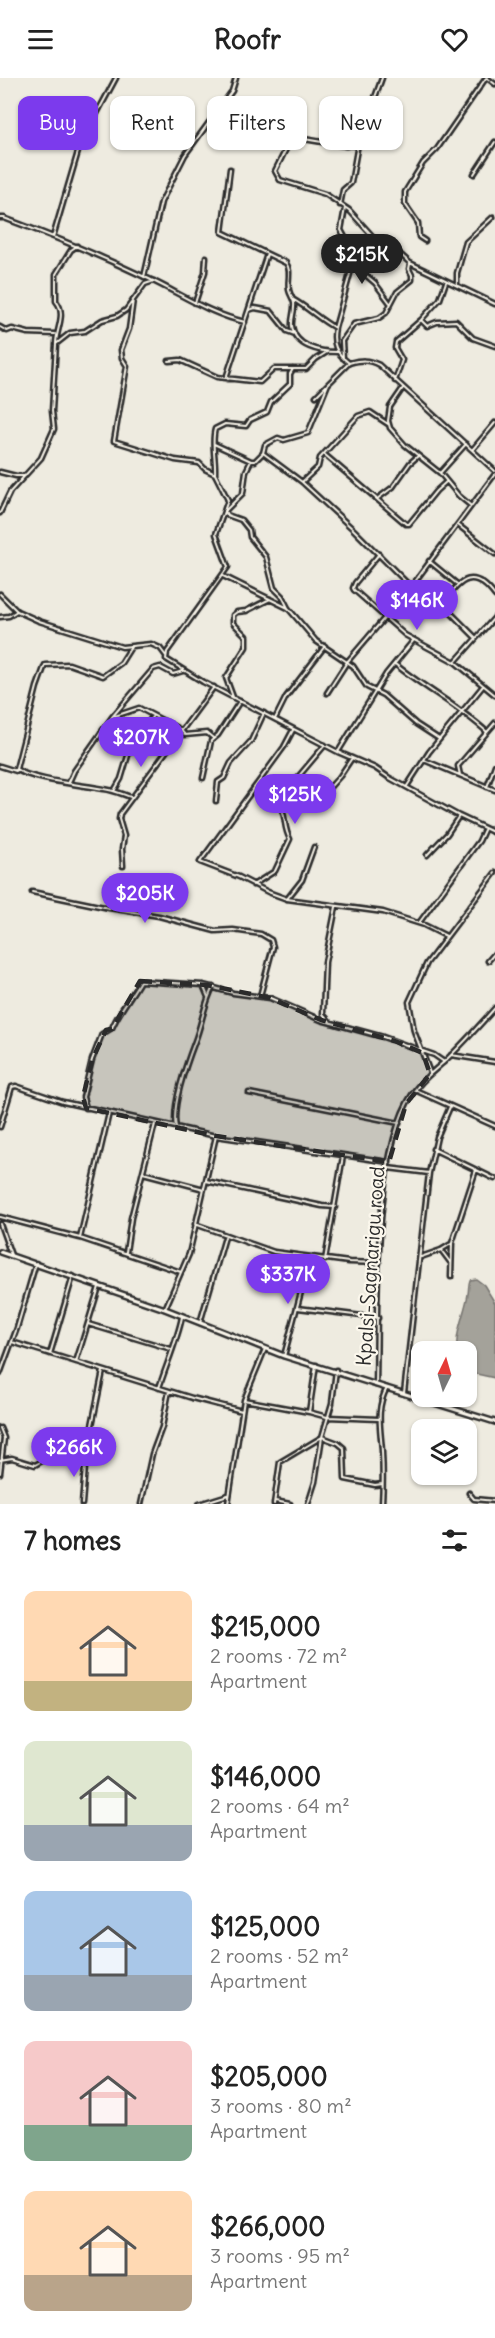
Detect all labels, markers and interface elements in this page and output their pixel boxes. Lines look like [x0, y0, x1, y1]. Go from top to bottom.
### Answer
text: Roofr [214, 22, 281, 56]
icon: menu [24, 23, 57, 56]
icon: heart [438, 23, 471, 56]
chip: Buy [18, 96, 98, 150]
chip: Rent [110, 96, 195, 150]
chip: Filters [207, 96, 307, 150]
chip: New [319, 96, 403, 150]
pin: $215K [320, 234, 404, 285]
text: $215K [335, 241, 389, 266]
pin: $146K [375, 580, 459, 631]
text: $146K [390, 587, 444, 612]
pin: $207K [99, 717, 183, 768]
text: $207K [112, 724, 170, 749]
pin: $125K [253, 774, 337, 825]
text: $125K [268, 781, 322, 806]
pin: $205K [103, 873, 187, 924]
text: $205K [115, 880, 175, 905]
street label: Kpalsi-Sagnarigu road [351, 1165, 389, 1367]
pin: $337K [246, 1254, 330, 1305]
text: $337K [260, 1261, 316, 1286]
north arrow [411, 1341, 477, 1407]
map controls [411, 1341, 477, 1485]
button: layers [411, 1419, 477, 1485]
pin: $266K [32, 1427, 116, 1478]
text: $266K [45, 1434, 103, 1459]
text: 7 homes [24, 1524, 121, 1557]
icon: filters [438, 1524, 471, 1557]
text: $215,000 [210, 1610, 321, 1643]
icon: home [72, 1615, 144, 1687]
text: 2 rooms · 72 m² [210, 1643, 347, 1668]
text: Apartment [210, 1668, 307, 1693]
text: $146,000 [210, 1760, 321, 1793]
icon: home [72, 1765, 144, 1837]
text: 2 rooms · 64 m² [210, 1793, 350, 1818]
text: Apartment [210, 1818, 307, 1843]
text: $125,000 [210, 1910, 320, 1943]
icon: home [72, 1915, 144, 1987]
text: 2 rooms · 52 m² [210, 1943, 349, 1968]
text: Apartment [210, 1968, 307, 1993]
text: $205,000 [210, 2060, 328, 2093]
icon: home [72, 2065, 144, 2137]
text: 3 rooms · 80 m² [210, 2093, 352, 2118]
text: Apartment [210, 2118, 307, 2143]
text: $266,000 [210, 2210, 325, 2243]
icon: home [72, 2215, 144, 2287]
text: 3 rooms · 95 m² [210, 2243, 350, 2268]
text: Apartment [210, 2268, 307, 2293]

